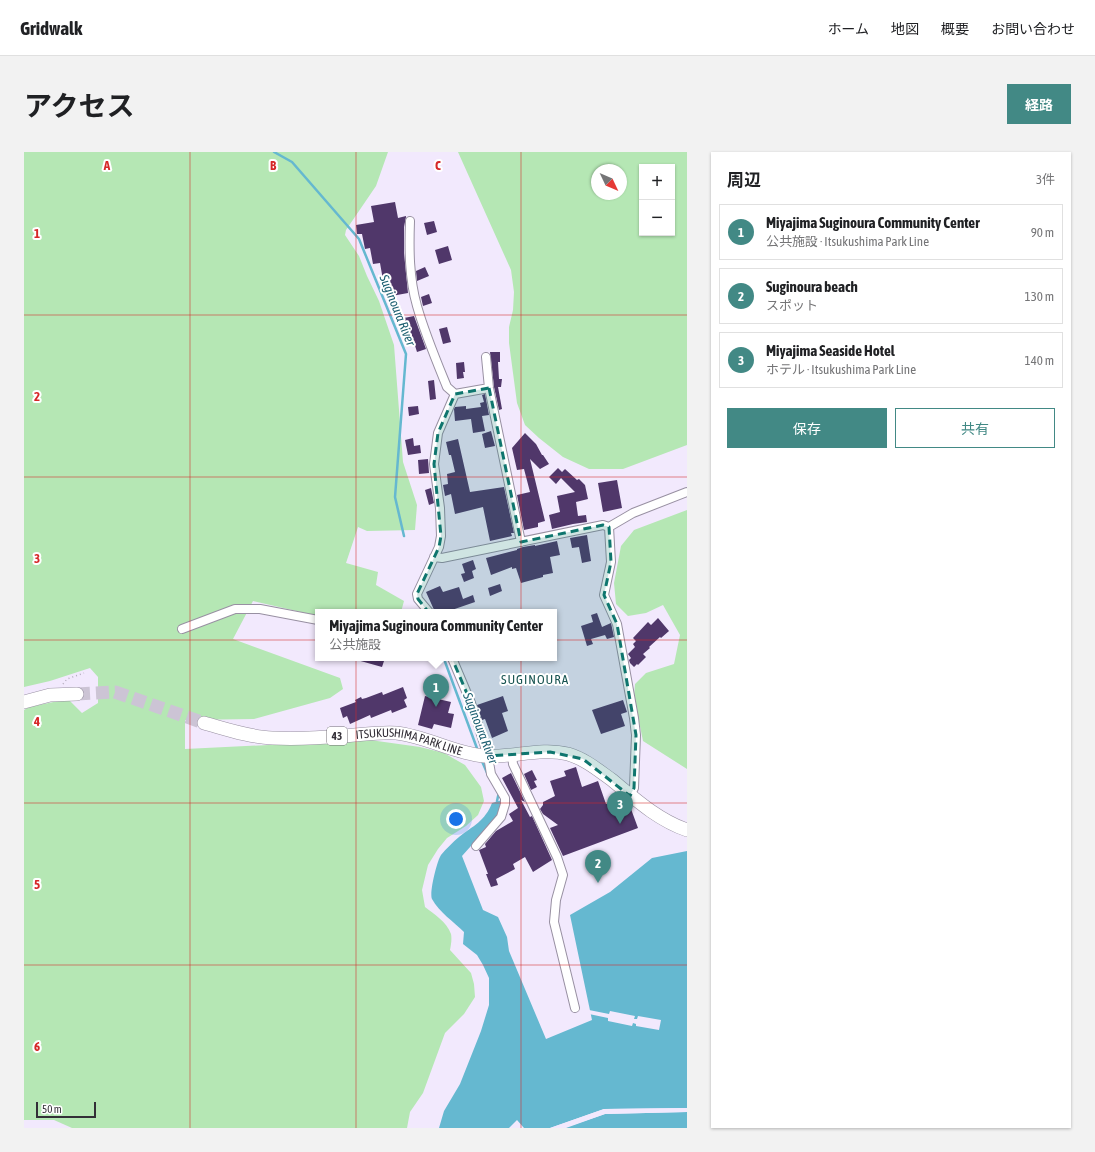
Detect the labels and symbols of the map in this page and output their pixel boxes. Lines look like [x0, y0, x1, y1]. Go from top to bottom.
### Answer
text: A [103, 158, 111, 173]
text: B [270, 158, 277, 173]
text: C [435, 158, 441, 173]
north arrow [591, 164, 627, 200]
text: 1 [34, 226, 40, 241]
water label: Suginoura River [376, 272, 419, 349]
text: 2 [34, 389, 40, 404]
text: 3 [34, 551, 40, 566]
district label: SUGINOURA [501, 672, 569, 687]
pin: 1 [423, 674, 449, 707]
water label: Suginoura River [460, 689, 501, 767]
text: 4 [33, 714, 40, 729]
street label: ITSUKUSHIMA PARK LINE [355, 726, 464, 758]
road number: 43 [327, 727, 347, 745]
pin: 3 [607, 791, 633, 824]
your location [446, 809, 466, 829]
pin: 2 [585, 850, 611, 883]
text: 5 [34, 877, 40, 892]
text: 6 [34, 1039, 40, 1054]
scale bar [36, 1100, 96, 1119]

